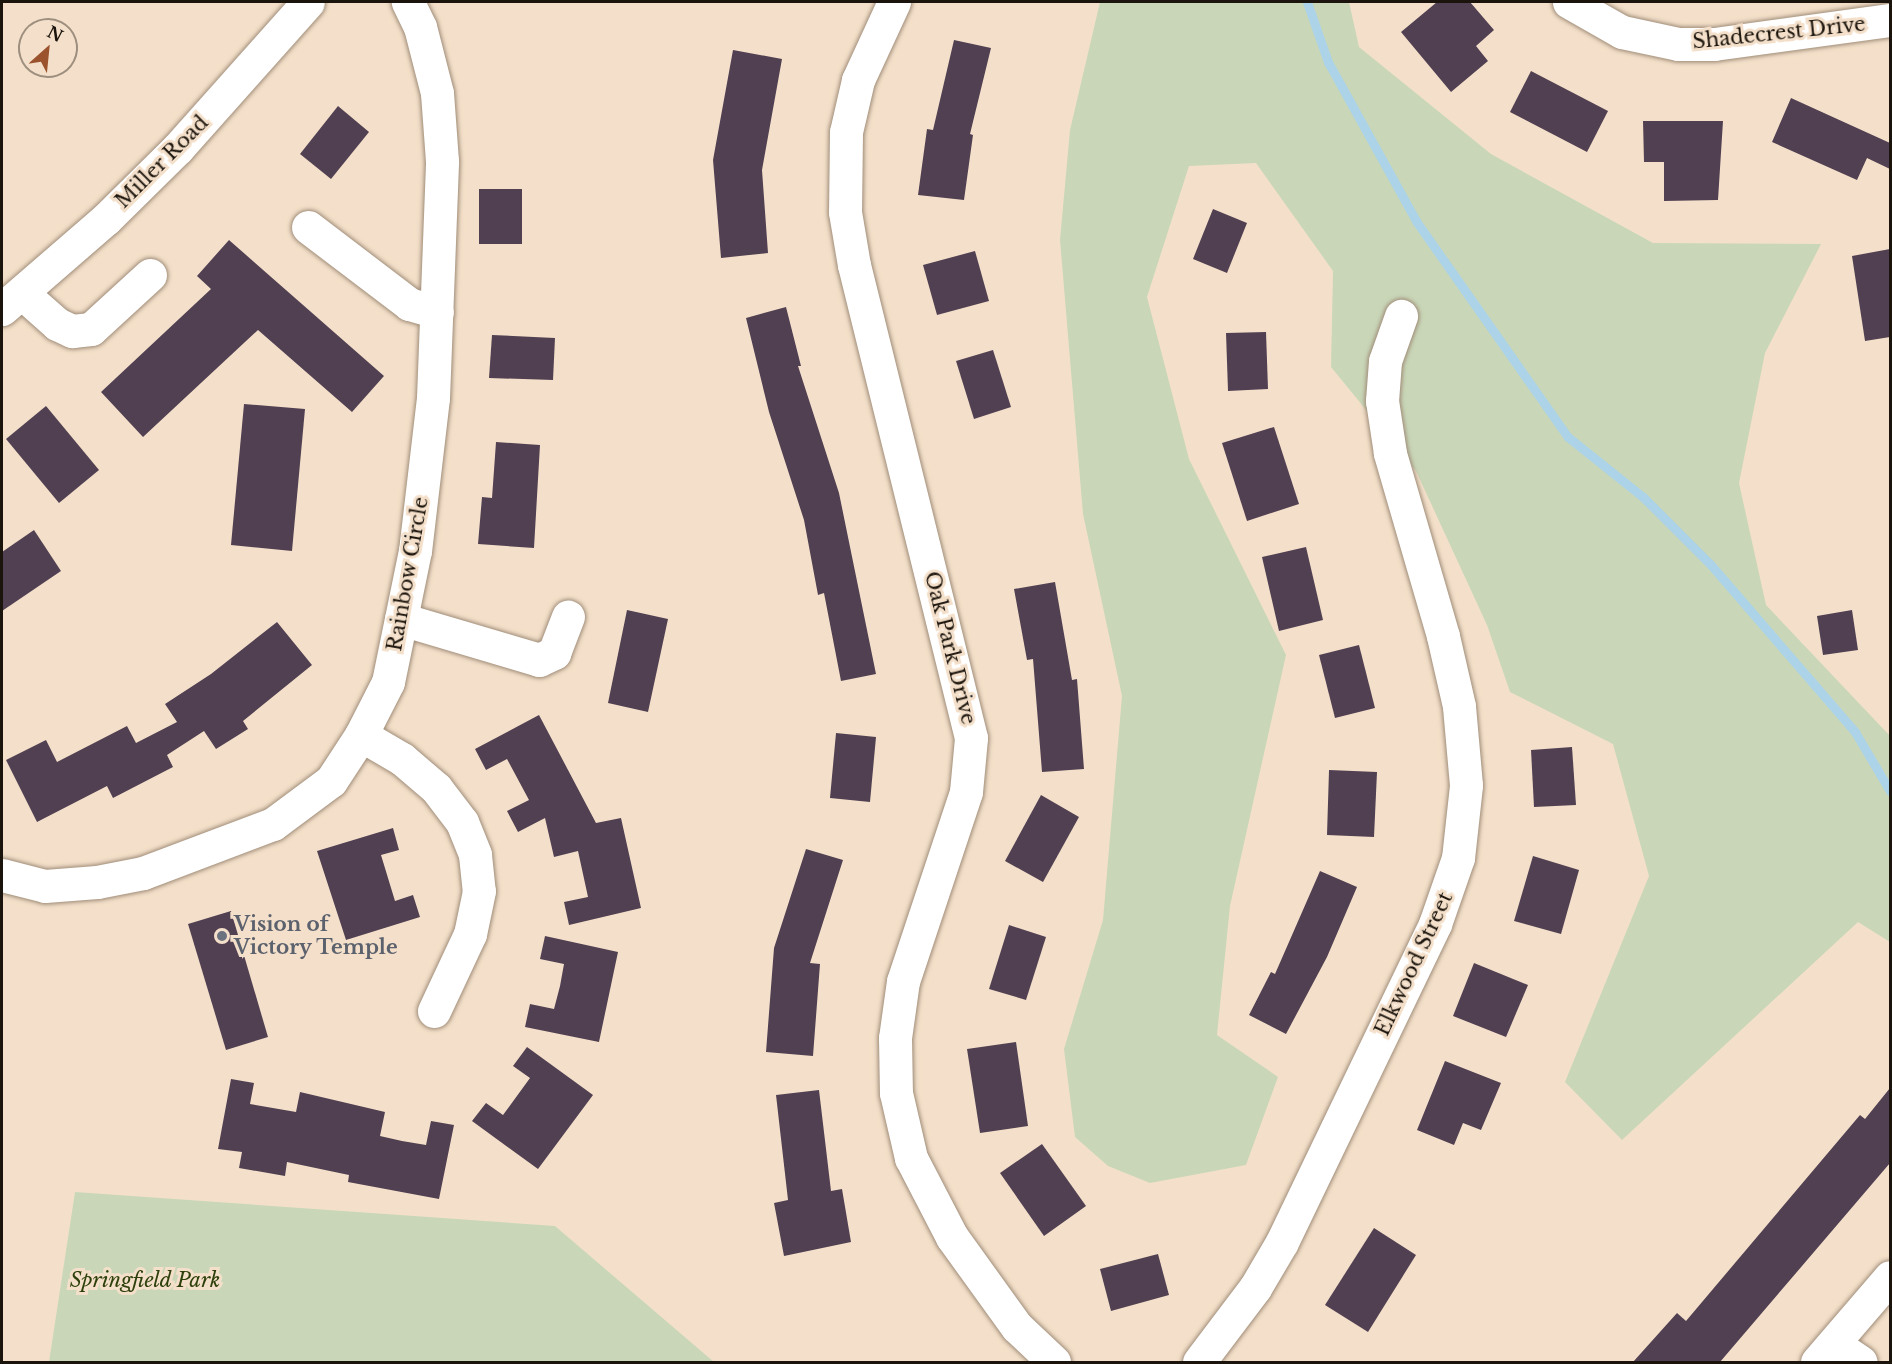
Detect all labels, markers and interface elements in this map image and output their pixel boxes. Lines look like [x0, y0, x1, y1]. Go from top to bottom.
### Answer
street label: Shadecrest Drive [1691, 12, 1867, 54]
north arrow [18, 18, 78, 78]
text: N [44, 21, 67, 46]
street label: Miller Road [111, 111, 213, 213]
street label: Rainbow Circle [383, 495, 433, 653]
street label: Oak Park Drive [919, 569, 981, 727]
street label: Elkwood Street [1370, 888, 1458, 1040]
place label: Vision of Victory Temple [234, 912, 399, 959]
marker: Vision of Victory Temple [215, 929, 229, 943]
park label: Springfield Park [69, 1268, 221, 1292]

